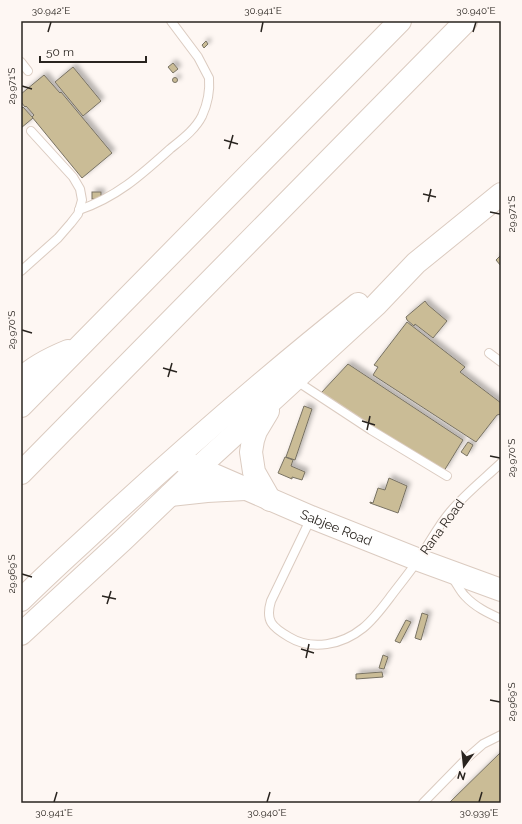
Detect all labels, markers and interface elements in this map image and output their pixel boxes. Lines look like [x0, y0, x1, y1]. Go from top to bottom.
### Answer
text: 30.942°E [32, 5, 70, 16]
text: 30.941°E [244, 5, 282, 16]
text: 30.940°E [456, 5, 496, 16]
scale bar [40, 38, 146, 64]
text: 50 m [46, 45, 74, 59]
text: 29.971°S [6, 68, 17, 104]
text: 29.971°S [506, 196, 517, 232]
text: 29.970°S [6, 311, 17, 349]
text: 29.970°S [506, 439, 517, 477]
street label: Rana Road [417, 496, 467, 558]
street label: Sabjee Road [298, 506, 374, 548]
text: 29.969°S [6, 554, 17, 594]
text: 29.969°S [506, 682, 517, 722]
north arrow [444, 746, 484, 786]
text: N [456, 768, 467, 783]
text: 30.941°E [35, 807, 73, 818]
text: 30.940°E [247, 807, 287, 818]
text: 30.939°E [460, 807, 498, 818]

